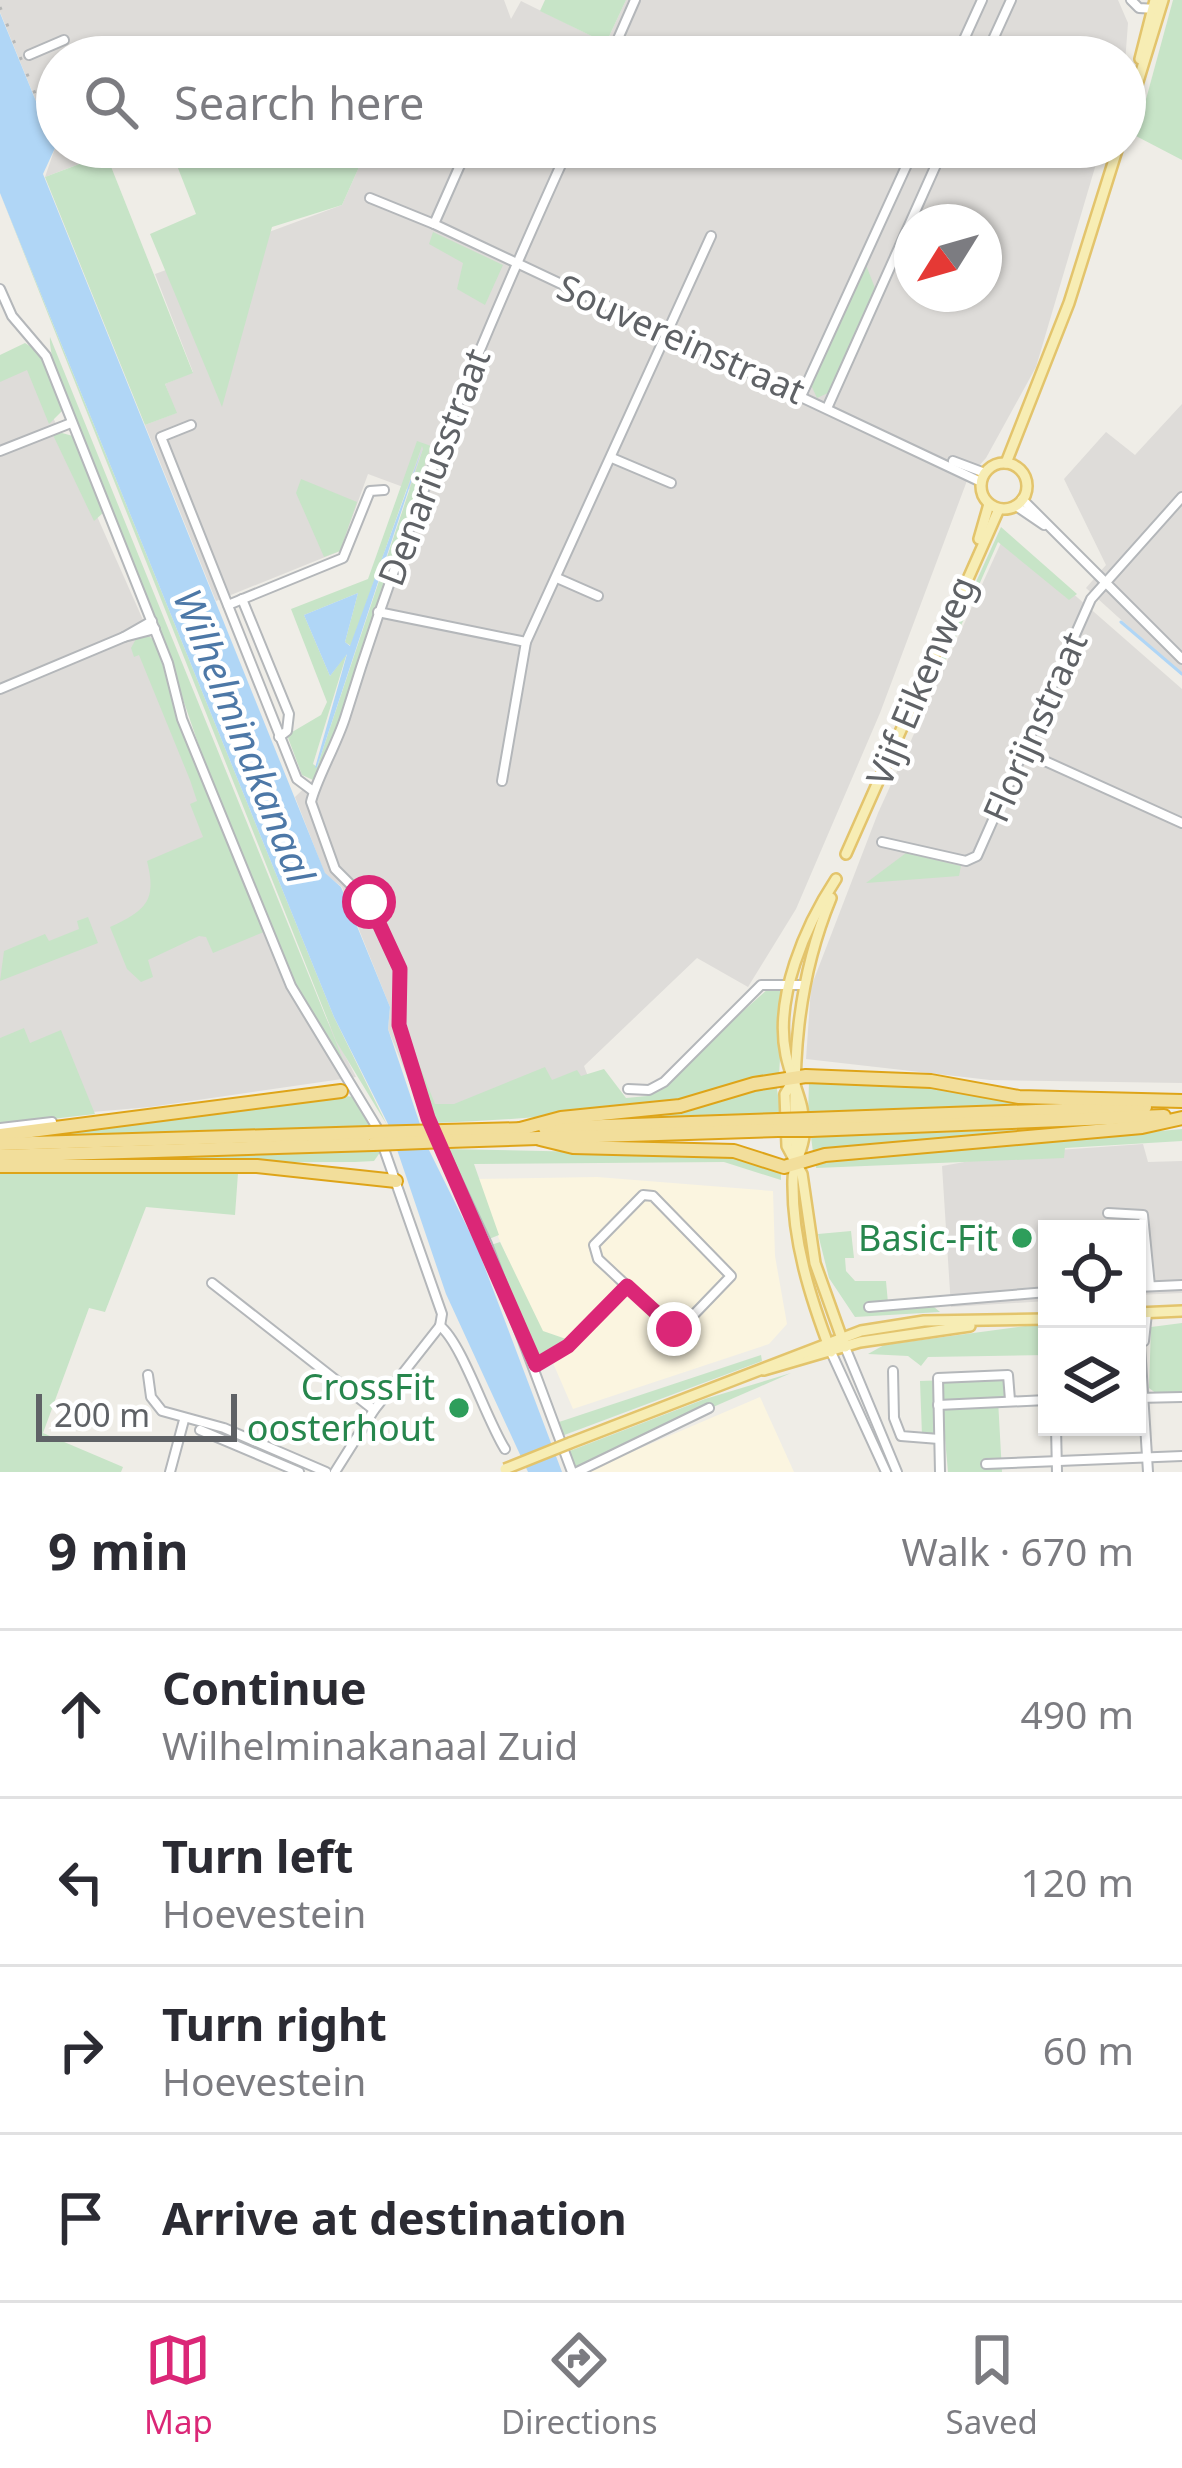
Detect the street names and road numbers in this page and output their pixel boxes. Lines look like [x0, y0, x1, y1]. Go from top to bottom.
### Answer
street label: Souvereinstraat [550, 262, 813, 415]
street label: Denariusstraat [366, 341, 501, 593]
street label: Vijf Eikenweg [854, 568, 987, 793]
street label: Florijnstraat [971, 624, 1098, 830]

